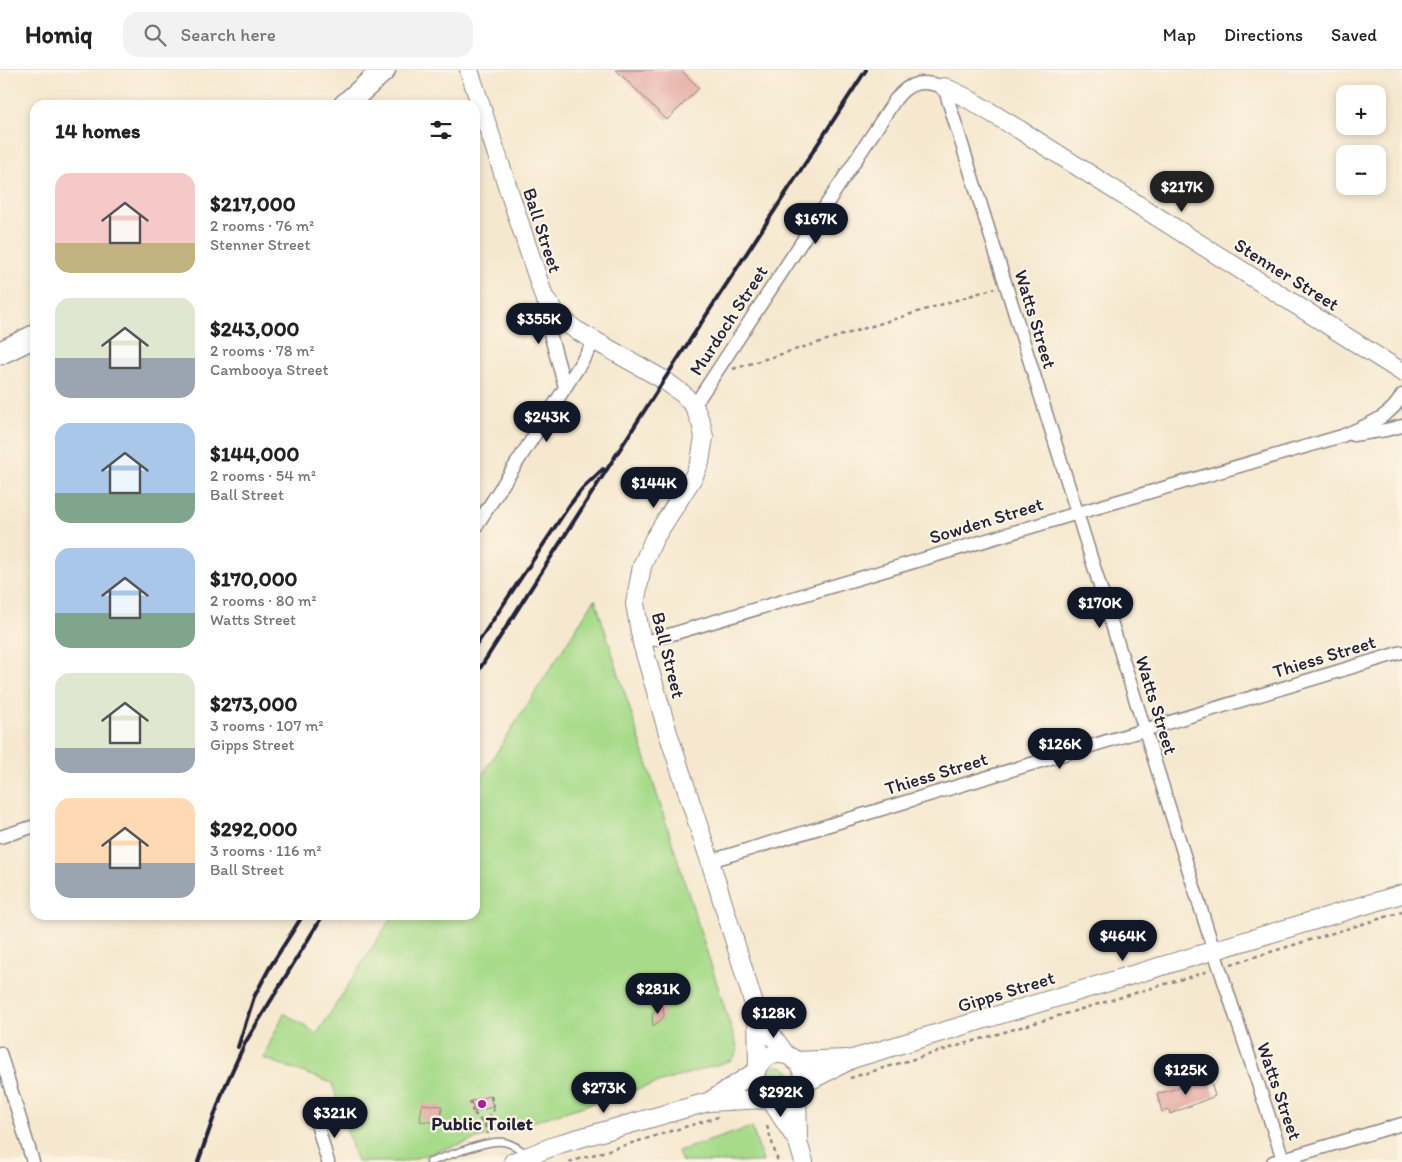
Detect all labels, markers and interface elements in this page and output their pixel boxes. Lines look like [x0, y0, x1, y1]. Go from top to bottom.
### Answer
search box [123, 12, 473, 57]
text: Homiq [25, 20, 93, 49]
icon: search [141, 21, 169, 49]
text: Search here [181, 23, 276, 46]
text: Map [1163, 24, 1196, 46]
text: Directions [1224, 24, 1303, 46]
text: Saved [1331, 24, 1377, 46]
map controls [1336, 85, 1386, 195]
button: + [1336, 85, 1386, 135]
icon: filters [427, 116, 455, 144]
text: 14 homes [55, 118, 140, 143]
button: − [1336, 145, 1386, 195]
pin: $217K [1147, 170, 1217, 213]
text: $217K [1161, 177, 1203, 196]
street label: Ball Street [518, 185, 567, 275]
text: $217,000 [210, 191, 296, 216]
icon: home [95, 193, 155, 253]
pin: $167K [781, 202, 851, 245]
text: $167K [795, 209, 837, 228]
text: 2 rooms · 76 m² [210, 216, 314, 235]
street label: Stenner Street [1230, 233, 1343, 316]
text: Stenner Street [210, 235, 310, 254]
street label: Murdoch Street [684, 261, 773, 380]
street label: Watts Street [1010, 267, 1061, 371]
pin: $355K [504, 302, 574, 345]
text: $355K [517, 309, 561, 328]
text: $243,000 [210, 316, 300, 341]
icon: home [95, 318, 155, 378]
text: 2 rooms · 78 m² [210, 341, 315, 360]
text: Cambooya Street [210, 360, 329, 379]
pin: $243K [512, 400, 582, 443]
text: $243K [524, 407, 570, 426]
text: $144,000 [210, 441, 299, 466]
icon: home [95, 443, 155, 503]
text: 2 rooms · 54 m² [210, 466, 316, 485]
pin: $144K [619, 466, 689, 509]
text: $144K [632, 473, 677, 492]
text: Ball Street [210, 485, 284, 504]
street label: Sowden Street [926, 492, 1046, 549]
text: $170,000 [210, 566, 298, 591]
icon: home [95, 568, 155, 628]
pin: $170K [1065, 586, 1135, 629]
text: 2 rooms · 80 m² [210, 591, 316, 610]
text: $170K [1078, 593, 1122, 612]
text: Watts Street [210, 610, 296, 629]
street label: Ball Street [647, 610, 690, 700]
street label: Thiess Street [1270, 630, 1378, 683]
street label: Watts Street [1131, 653, 1182, 757]
text: $273,000 [210, 691, 297, 716]
icon: home [95, 693, 155, 753]
text: 3 rooms · 107 m² [210, 716, 323, 735]
pin: $126K [1025, 728, 1095, 770]
text: $126K [1039, 734, 1081, 753]
text: Gipps Street [210, 735, 295, 754]
street label: Thiess Street [882, 747, 990, 800]
text: $292,000 [210, 816, 298, 841]
icon: home [95, 818, 155, 878]
text: 3 rooms · 116 m² [210, 841, 321, 860]
text: Ball Street [210, 860, 284, 879]
pin: $464K [1088, 920, 1158, 962]
text: $464K [1100, 926, 1146, 945]
street label: Gipps Street [955, 966, 1058, 1017]
pin: $281K [623, 972, 693, 1015]
text: $281K [637, 979, 679, 998]
pin: $128K [739, 996, 809, 1039]
text: $128K [753, 1003, 795, 1022]
street label: Watts Street [1252, 1039, 1307, 1143]
pin: $125K [1151, 1054, 1221, 1096]
text: $125K [1165, 1060, 1207, 1079]
pin: $273K [569, 1072, 639, 1114]
pin: $292K [746, 1076, 816, 1118]
text: $273K [582, 1078, 626, 1097]
text: $292K [759, 1082, 803, 1101]
pin: $321K [300, 1096, 370, 1139]
marker: Public Toilet [476, 1098, 488, 1110]
text: $321K [314, 1103, 356, 1122]
place label: Public Toilet [431, 1112, 534, 1135]

